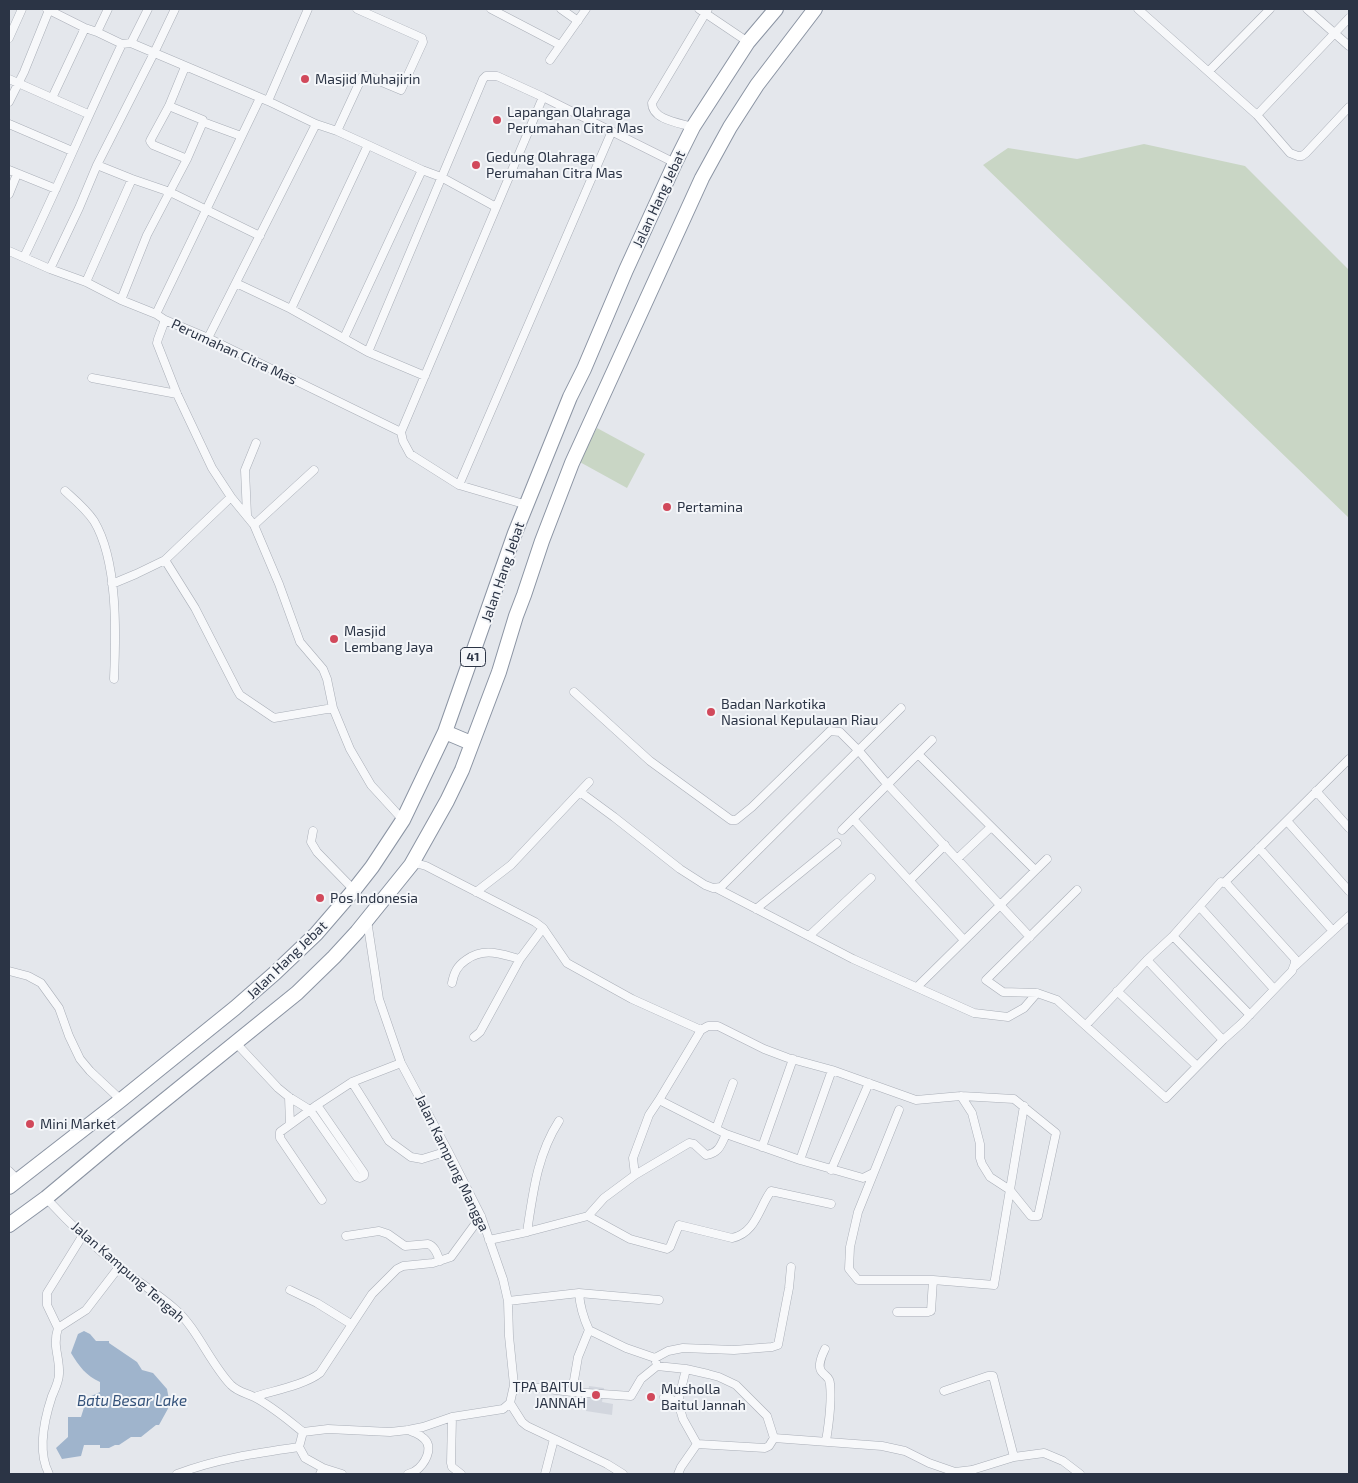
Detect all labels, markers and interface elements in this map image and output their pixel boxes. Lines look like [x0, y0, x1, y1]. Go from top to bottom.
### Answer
place label: Masjid Muhajirin [315, 71, 420, 87]
marker: Masjid Muhajirin [299, 73, 311, 85]
place label: Lapangan Olahraga Perumahan Citra Mas [507, 104, 644, 136]
marker: Lapangan Olahraga Perumahan Citra Mas [491, 114, 503, 126]
street label: Jalan Hang Jebat [629, 148, 689, 250]
place label: Gedung Olahraga Perumahan Citra Mas [486, 149, 623, 182]
marker: Gedung Olahraga Perumahan Citra Mas [470, 159, 482, 171]
street label: Perumahan Citra Mas [169, 316, 299, 388]
place label: Pertamina [677, 499, 743, 515]
marker: Pertamina [661, 501, 673, 513]
street label: Jalan Hang Jebat [478, 520, 528, 624]
place label: Masjid Lembang Jaya [344, 623, 433, 656]
marker: Masjid Lembang Jaya [328, 633, 340, 645]
road number: 41 [460, 648, 486, 666]
place label: Badan Narkotika Nasional Kepulauan Riau [721, 696, 878, 729]
marker: Badan Narkotika Nasional Kepulauan Riau [705, 706, 717, 718]
place label: Pos Indonesia [330, 890, 418, 906]
marker: Pos Indonesia [314, 892, 326, 904]
street label: Jalan Hang Jebat [243, 918, 331, 1002]
street label: Jalan Kampung Mangga [412, 1092, 492, 1234]
place label: Mini Market [40, 1116, 116, 1132]
marker: Mini Market [24, 1118, 36, 1130]
street label: Jalan Kampung Tengah [68, 1218, 188, 1326]
place label: TPA BAITUL JANNAH [513, 1379, 586, 1411]
place label: Musholla Baitul Jannah [661, 1381, 746, 1414]
marker: TPA BAITUL JANNAH [590, 1389, 602, 1401]
marker: Musholla Baitul Jannah [645, 1391, 657, 1403]
water label: Batu Besar Lake [77, 1392, 187, 1410]

